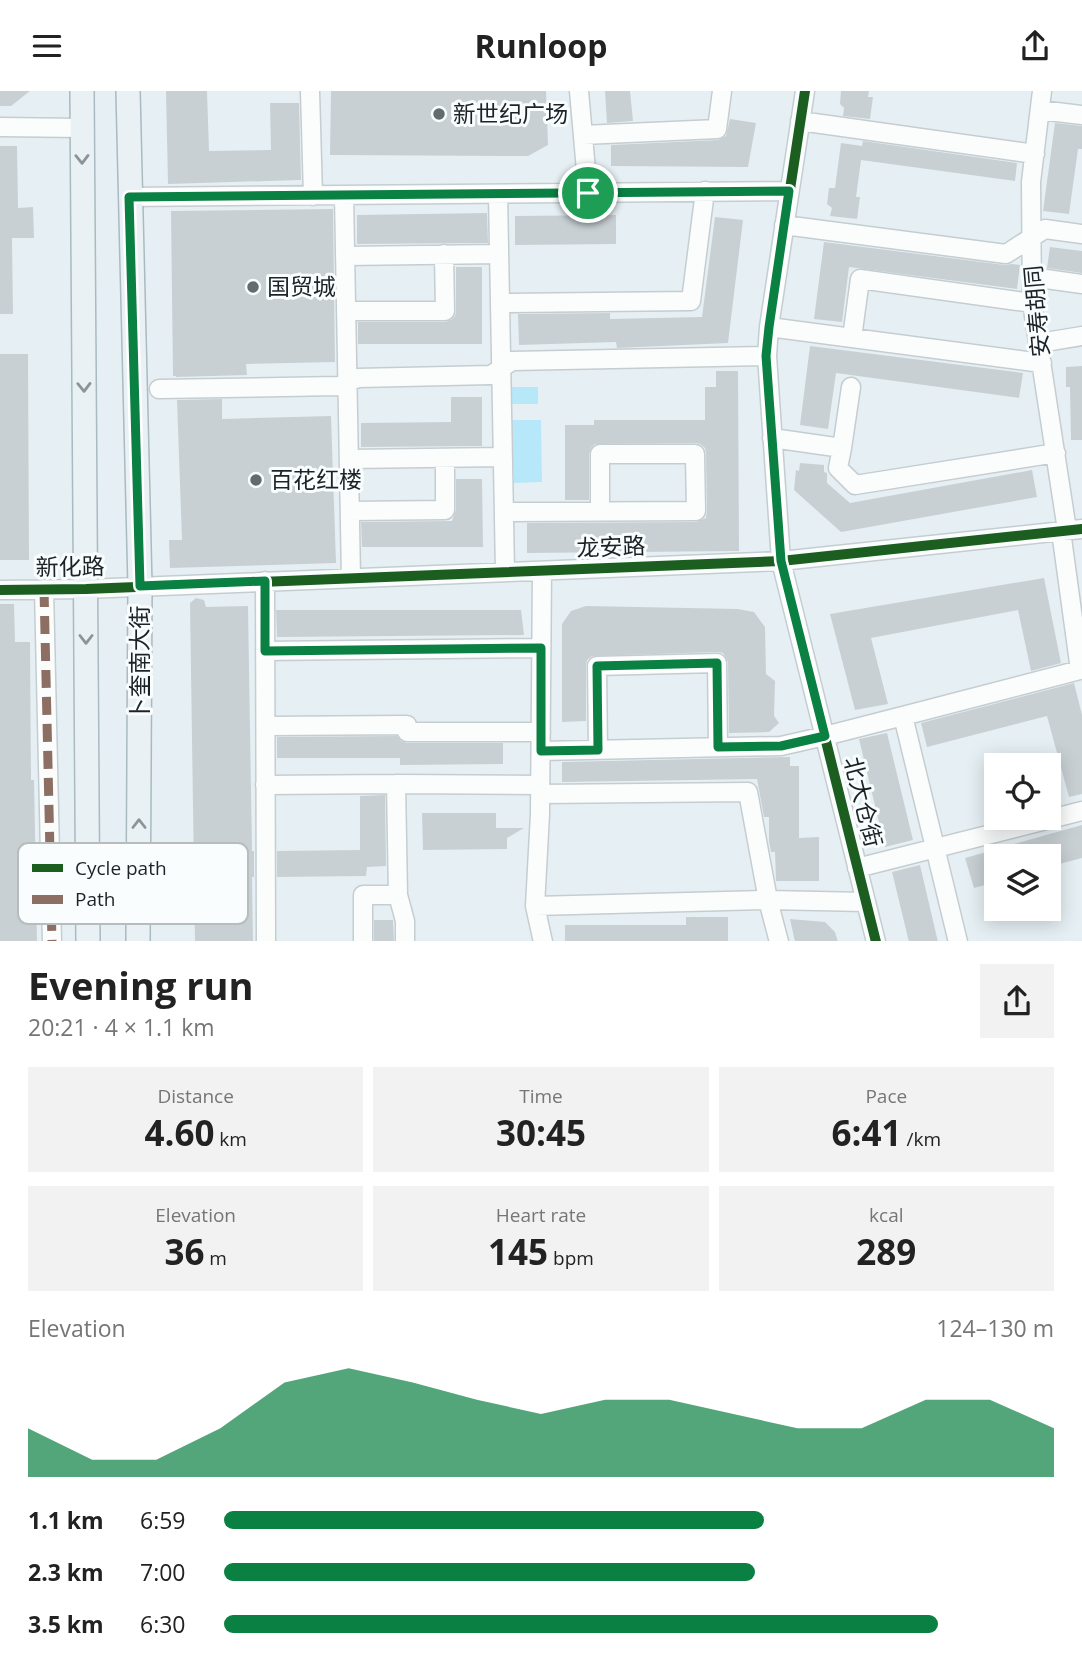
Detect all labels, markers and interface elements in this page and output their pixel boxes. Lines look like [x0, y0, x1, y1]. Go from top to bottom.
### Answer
text: Runloop [475, 24, 607, 67]
icon: menu [28, 27, 66, 65]
icon: share [1016, 27, 1054, 65]
place label: 新世纪广场 [453, 97, 568, 129]
marker: 新世纪广场 [431, 106, 447, 122]
one-way arrow [74, 154, 90, 165]
pin [558, 163, 618, 223]
icon: arrive [569, 174, 607, 212]
street label: 安寿胡同 [1016, 264, 1056, 358]
place label: 国贸城 [267, 270, 336, 302]
marker: 国贸城 [245, 279, 261, 295]
one-way arrow [76, 382, 92, 392]
place label: 百花红楼 [270, 463, 362, 495]
marker: 百花红楼 [248, 472, 264, 488]
street label: 龙安路 [576, 529, 646, 563]
street label: 新化路 [35, 549, 105, 583]
street label: 卜奎南大街 [123, 606, 155, 721]
one-way arrow [79, 633, 94, 644]
street label: 北大仓街 [837, 753, 891, 850]
map controls [984, 753, 1061, 921]
button: locate [984, 753, 1061, 830]
one-way arrow [131, 819, 147, 829]
legend [18, 843, 248, 924]
button: layers [984, 844, 1061, 921]
text: Cycle path [75, 855, 167, 881]
text: Path [75, 886, 115, 912]
text: Evening run [28, 959, 253, 1011]
button: share [980, 964, 1054, 1038]
text: 20:21 · 4 × 1.1 km [28, 1011, 215, 1043]
text: Distance [157, 1083, 234, 1109]
text: Time [519, 1083, 563, 1109]
text: Pace [865, 1083, 907, 1109]
text: 4.60 [144, 1109, 214, 1156]
text: 30:45 [496, 1109, 586, 1156]
text: 6:41 [832, 1109, 902, 1156]
text: km [214, 1126, 247, 1152]
text: /km [902, 1126, 941, 1152]
text: Elevation [155, 1202, 236, 1228]
text: Heart rate [496, 1202, 586, 1228]
text: kcal [869, 1202, 904, 1228]
text: 36 [164, 1228, 204, 1275]
text: 145 [488, 1228, 548, 1275]
text: 289 [856, 1228, 916, 1275]
text: m [204, 1245, 227, 1271]
text: bpm [548, 1245, 594, 1271]
text: Elevation [28, 1312, 126, 1344]
text: 124–130 m [936, 1312, 1054, 1344]
text: 1.1 km [28, 1504, 104, 1536]
text: 6:59 [140, 1504, 186, 1536]
text: 2.3 km [28, 1556, 104, 1588]
text: 7:00 [140, 1556, 186, 1588]
text: 3.5 km [28, 1608, 104, 1640]
text: 6:30 [140, 1608, 186, 1640]

